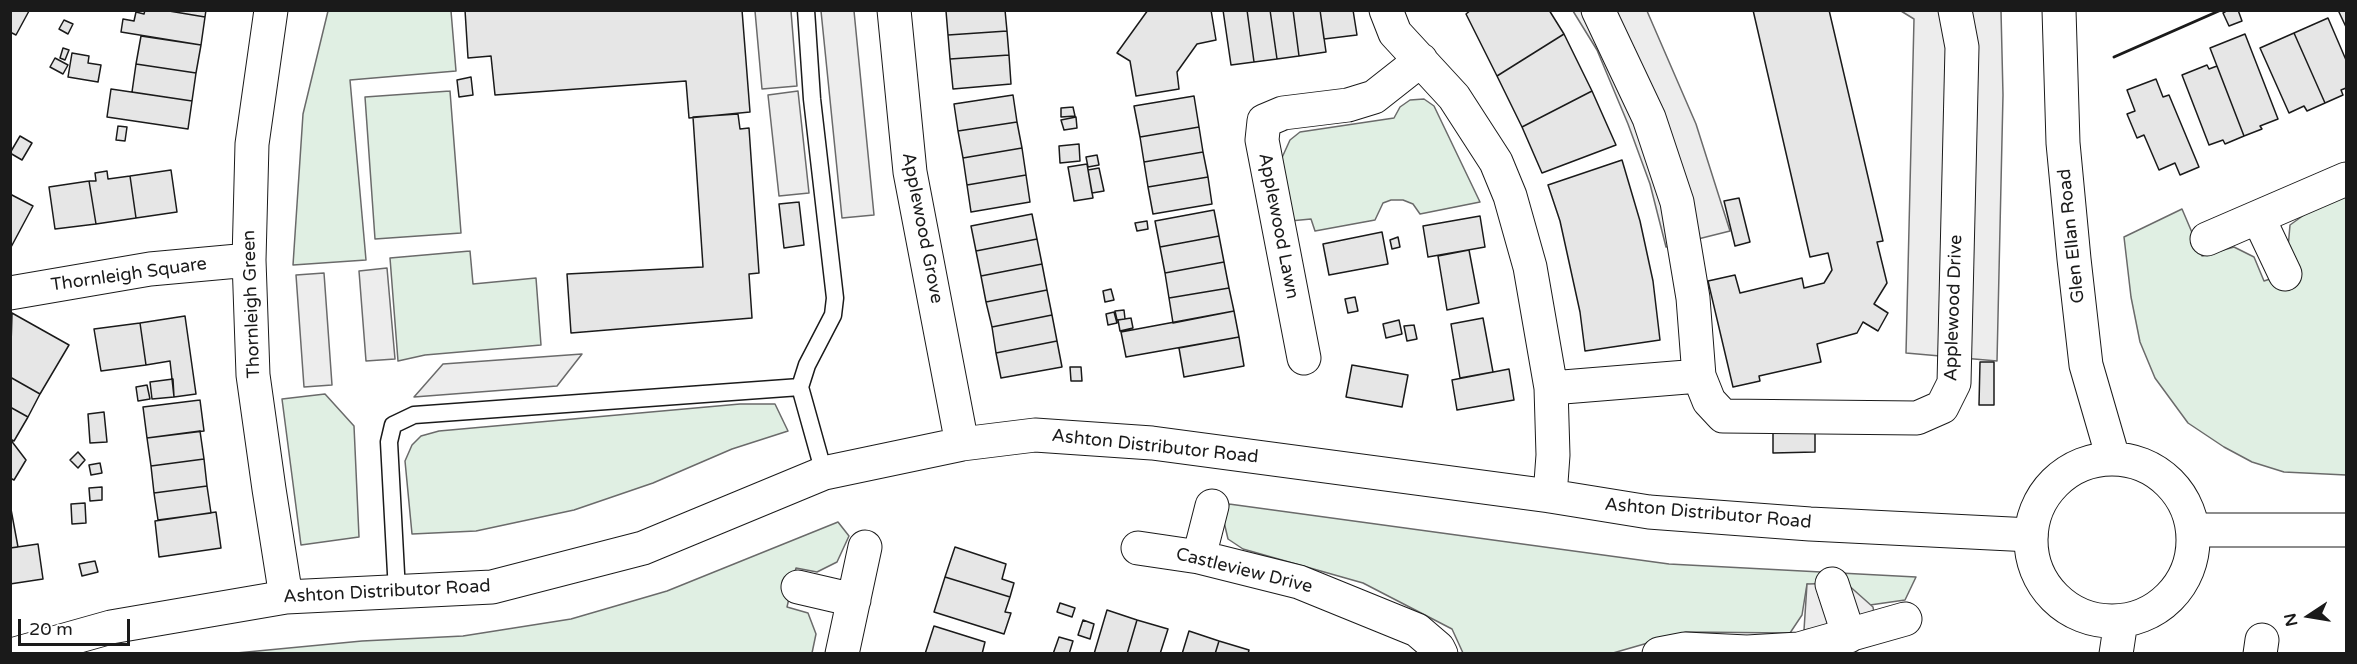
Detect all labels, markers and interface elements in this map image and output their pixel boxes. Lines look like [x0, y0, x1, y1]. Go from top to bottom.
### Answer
street label: Applewood Grove [897, 151, 947, 305]
street label: Applewood Lawn [1253, 151, 1303, 301]
street label: Glen Ellan Road [2054, 168, 2090, 304]
street label: Thornleigh Green [239, 229, 265, 379]
street label: Applewood Drive [1941, 234, 1967, 382]
street label: Thornleigh Square [50, 253, 208, 297]
street label: Ashton Distributor Road [1051, 425, 1259, 469]
street label: Ashton Distributor Road [1604, 494, 1812, 534]
street label: Castleview Drive [1173, 544, 1315, 598]
street label: Ashton Distributor Road [283, 576, 491, 608]
north arrow [2279, 586, 2339, 646]
scale bar [21, 607, 134, 645]
text: N [2280, 611, 2303, 628]
text: 20 m [29, 618, 73, 640]

